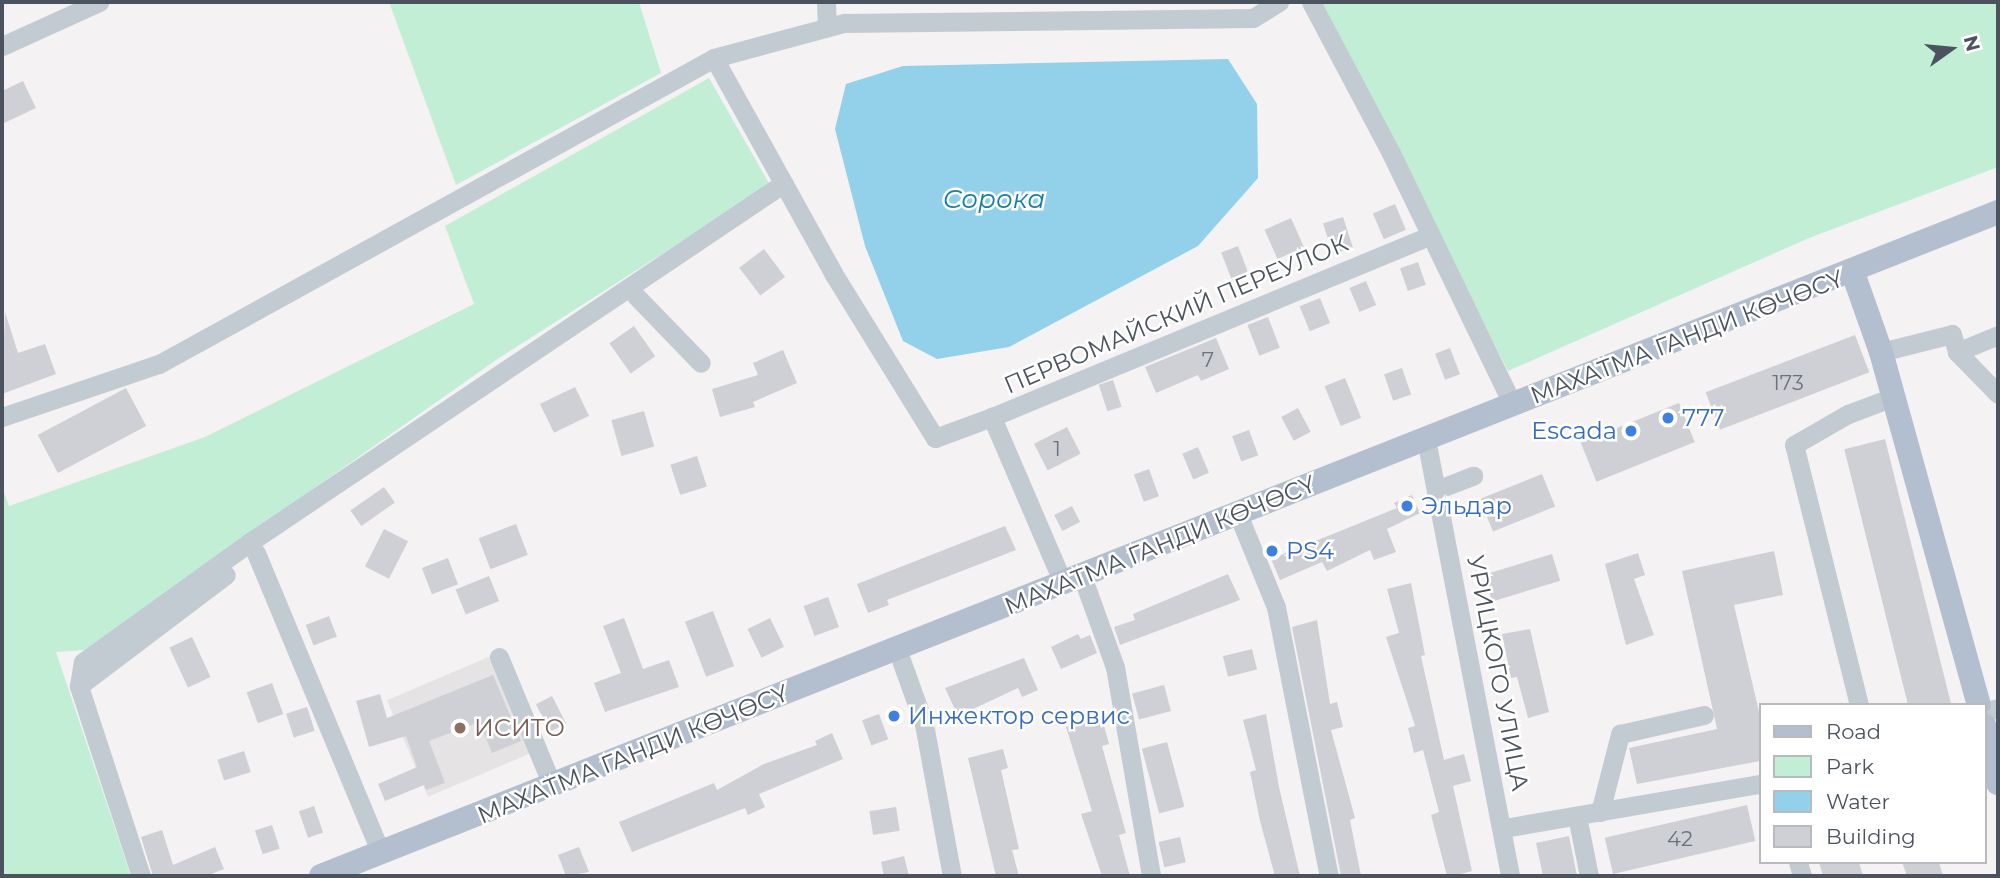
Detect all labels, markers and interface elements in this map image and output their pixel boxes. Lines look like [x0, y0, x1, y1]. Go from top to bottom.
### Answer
north arrow [1916, 14, 1986, 84]
text: N [1959, 33, 1985, 54]
water label: Сорока [943, 184, 1045, 216]
street label: ПЕРВОМАЙСКИЙ ПЕРЕУЛОК [1000, 228, 1352, 400]
street label: МАХАТМА ГАНДИ КӨЧӨСҮ [1526, 264, 1848, 410]
house number: 7 [1202, 347, 1214, 373]
house number: 173 [1772, 370, 1804, 396]
place label: 777 [1682, 404, 1724, 432]
marker: 777 [1660, 410, 1676, 426]
place label: Escada [1531, 417, 1617, 445]
marker: Escada [1623, 423, 1639, 439]
house number: 1 [1053, 436, 1061, 462]
street label: МАХАТМА ГАНДИ КӨЧӨСҮ [1000, 469, 1320, 621]
place label: Эльдар [1421, 492, 1512, 520]
marker: Эльдар [1399, 498, 1415, 514]
place label: PS4 [1286, 537, 1334, 565]
marker: PS4 [1264, 543, 1280, 559]
street label: УРИЦКОГО УЛИЦА [1461, 553, 1535, 793]
street label: МАХАТМА ГАНДИ КӨЧӨСҮ [473, 678, 793, 830]
place label: Инжектор сервис [908, 702, 1130, 730]
legend [1758, 703, 1986, 864]
marker: Инжектор сервис [886, 708, 902, 724]
place label: ИСИТО [474, 714, 565, 742]
text: Road [1826, 719, 1881, 744]
marker: ИСИТО [452, 720, 468, 736]
text: Park [1826, 754, 1874, 779]
text: Water [1826, 789, 1890, 814]
text: Building [1826, 824, 1916, 849]
house number: 42 [1667, 826, 1693, 852]

